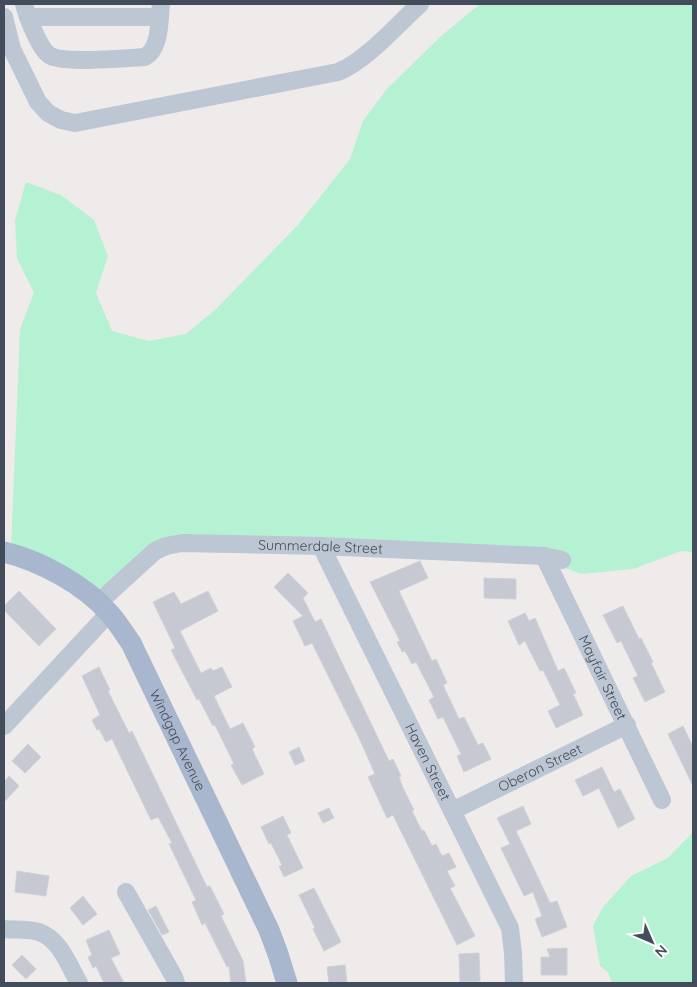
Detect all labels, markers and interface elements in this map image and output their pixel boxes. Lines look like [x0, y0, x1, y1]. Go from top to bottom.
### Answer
street label: Summerdale Street [258, 536, 383, 558]
street label: Mayfair Street [575, 632, 631, 723]
street label: Windgap Avenue [146, 686, 210, 794]
street label: Haven Street [401, 720, 455, 804]
street label: Oberon Street [495, 740, 585, 796]
north arrow [627, 917, 677, 967]
text: N [651, 941, 671, 961]

